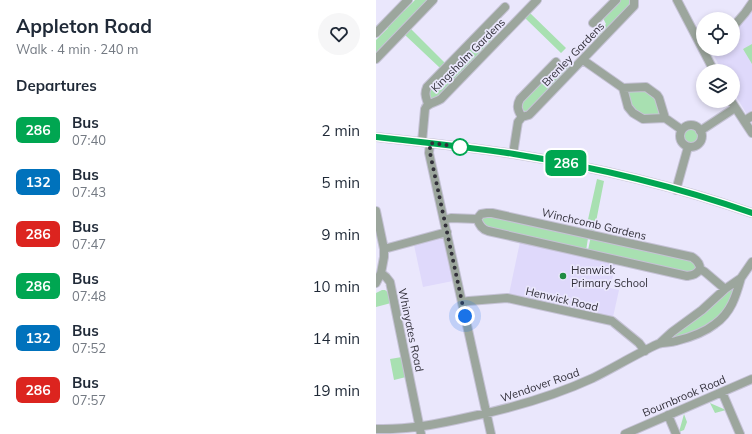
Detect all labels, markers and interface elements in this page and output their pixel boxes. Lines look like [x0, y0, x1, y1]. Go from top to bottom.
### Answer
map controls [696, 12, 740, 108]
button: locate [696, 12, 740, 56]
button: heart [318, 13, 360, 55]
text: Appleton Road [16, 14, 152, 38]
street label: Kingsholm Gardens [428, 15, 508, 95]
street label: Brenley Gardens [539, 19, 607, 89]
text: Walk · 4 min · 240 m [16, 41, 138, 57]
button: layers [696, 64, 740, 108]
text: Departures [16, 76, 97, 95]
text: Bus [72, 113, 99, 132]
text: 286 [25, 121, 51, 139]
text: 2 min [322, 121, 360, 140]
text: 07:40 [72, 132, 106, 148]
unlabelled marker [451, 138, 469, 156]
line badge: 286 [543, 150, 589, 176]
text: 286 [553, 154, 579, 172]
text: Bus [72, 165, 99, 184]
text: 132 [25, 173, 51, 191]
text: 5 min [322, 173, 360, 192]
text: 07:43 [72, 184, 106, 200]
street label: Winchcomb Gardens [540, 205, 648, 243]
text: Bus [72, 217, 99, 236]
text: 286 [25, 225, 51, 243]
text: 9 min [322, 225, 360, 244]
text: 07:47 [72, 236, 106, 252]
place label: Henwick Primary School [571, 263, 648, 290]
text: Bus [72, 269, 99, 288]
marker: Henwick Primary School [558, 271, 568, 281]
text: 286 [25, 277, 51, 295]
text: 10 min [313, 277, 360, 296]
street label: Henwick Road [524, 284, 600, 314]
street label: Whinyates Road [395, 287, 427, 373]
text: 07:48 [72, 288, 106, 304]
your location [455, 306, 475, 326]
text: Bus [72, 321, 99, 340]
text: 132 [25, 329, 51, 347]
text: 14 min [313, 329, 360, 348]
text: 07:52 [72, 340, 106, 356]
street label: Wendover Road [499, 365, 581, 405]
street label: Bournbrook Road [640, 372, 728, 420]
text: Bus [72, 373, 99, 392]
text: 286 [25, 381, 51, 399]
text: 19 min [313, 381, 360, 400]
text: 07:57 [72, 392, 106, 408]

